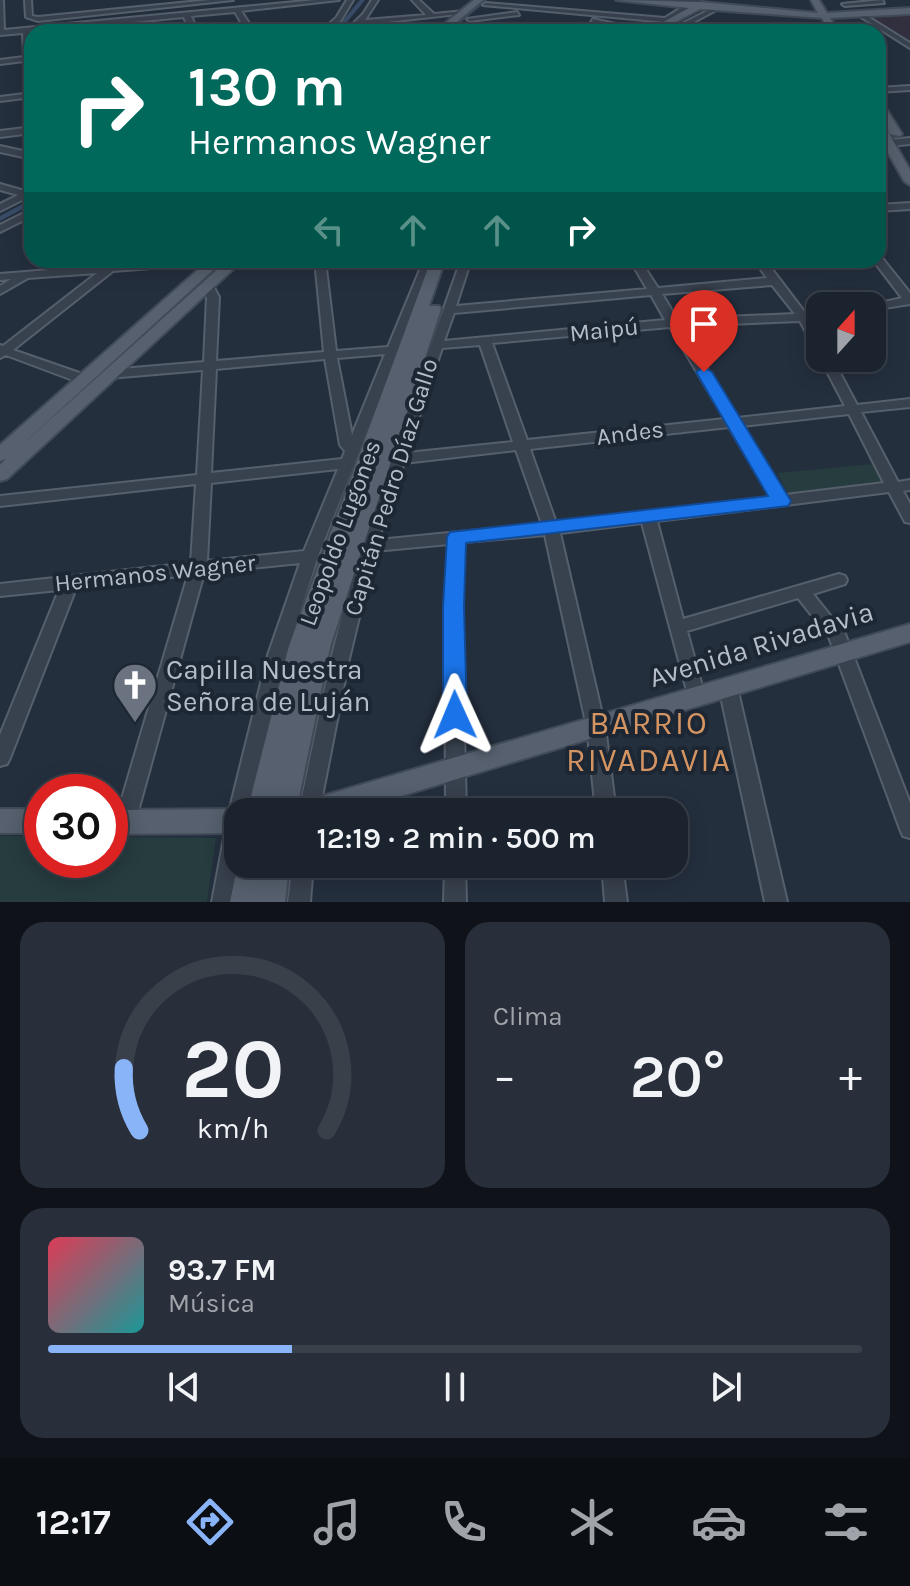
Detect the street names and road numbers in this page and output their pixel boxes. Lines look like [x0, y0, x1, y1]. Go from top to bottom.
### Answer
street label: Maipú [568, 312, 640, 348]
street label: Capitán Pedro Díaz Gallo [339, 355, 443, 619]
street label: Andes [595, 415, 665, 451]
street label: Leopoldo Lugones [293, 436, 387, 630]
street label: Hermanos Wagner [53, 549, 257, 597]
street label: Avenida Rivadavia [645, 595, 877, 694]

